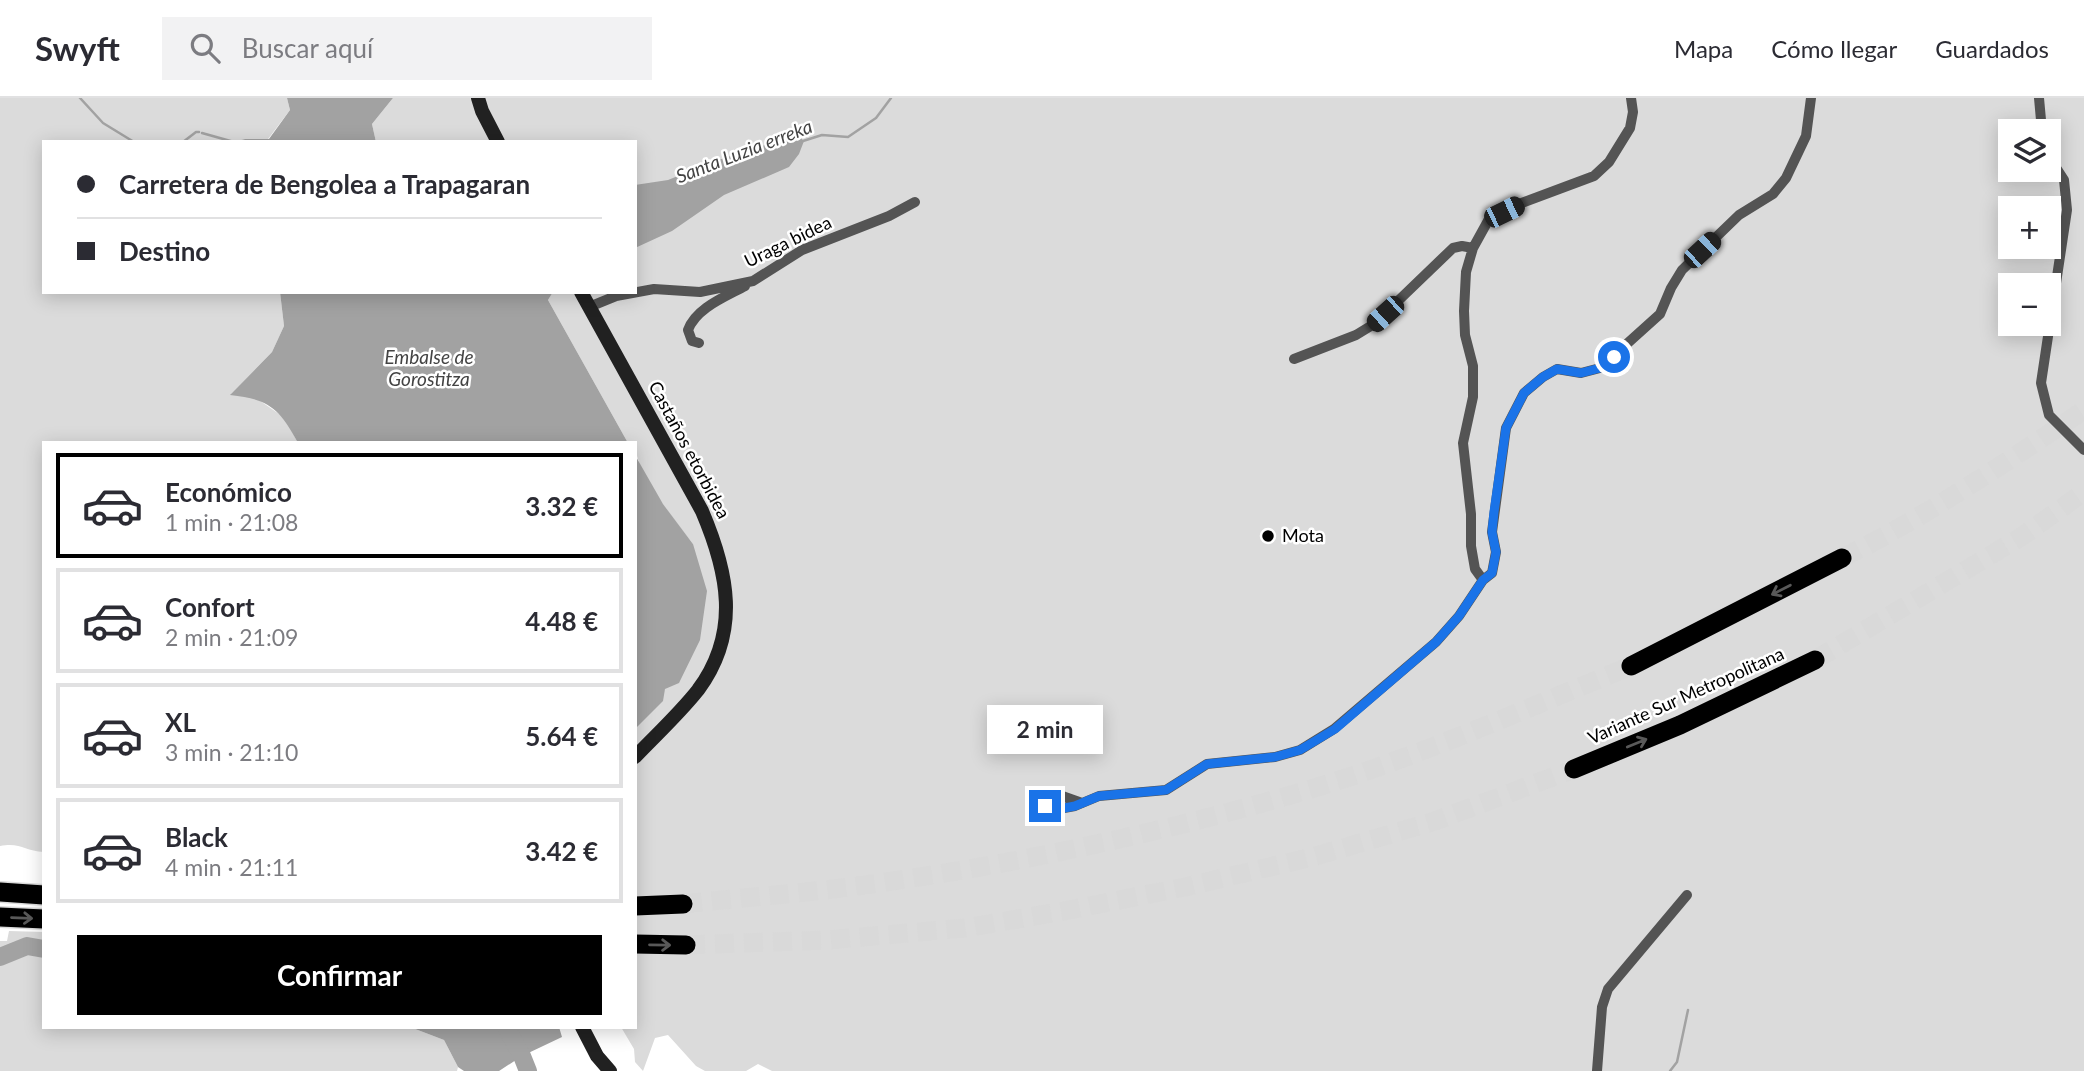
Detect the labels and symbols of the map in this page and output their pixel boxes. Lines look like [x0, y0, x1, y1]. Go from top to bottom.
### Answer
water label: Santa Luzia erreka [672, 114, 815, 187]
car [1481, 193, 1528, 231]
street label: Uraga bidea [740, 211, 835, 272]
car [1680, 228, 1725, 272]
car [1363, 292, 1408, 336]
route start [1598, 341, 1630, 373]
water label: Embalse de Gorostitza [384, 345, 474, 390]
street label: Castaños etorbidea [644, 377, 735, 522]
place label: Mota [1282, 524, 1324, 546]
marker: Mota [1260, 528, 1276, 544]
one-way arrow [1772, 583, 1792, 597]
street label: Variante Sur Metropolitana [1584, 642, 1787, 748]
callout: 2 min [987, 704, 1103, 754]
one-way arrow [1626, 736, 1648, 749]
route end [1029, 790, 1061, 822]
one-way arrow [10, 911, 33, 924]
one-way arrow [649, 938, 672, 951]

